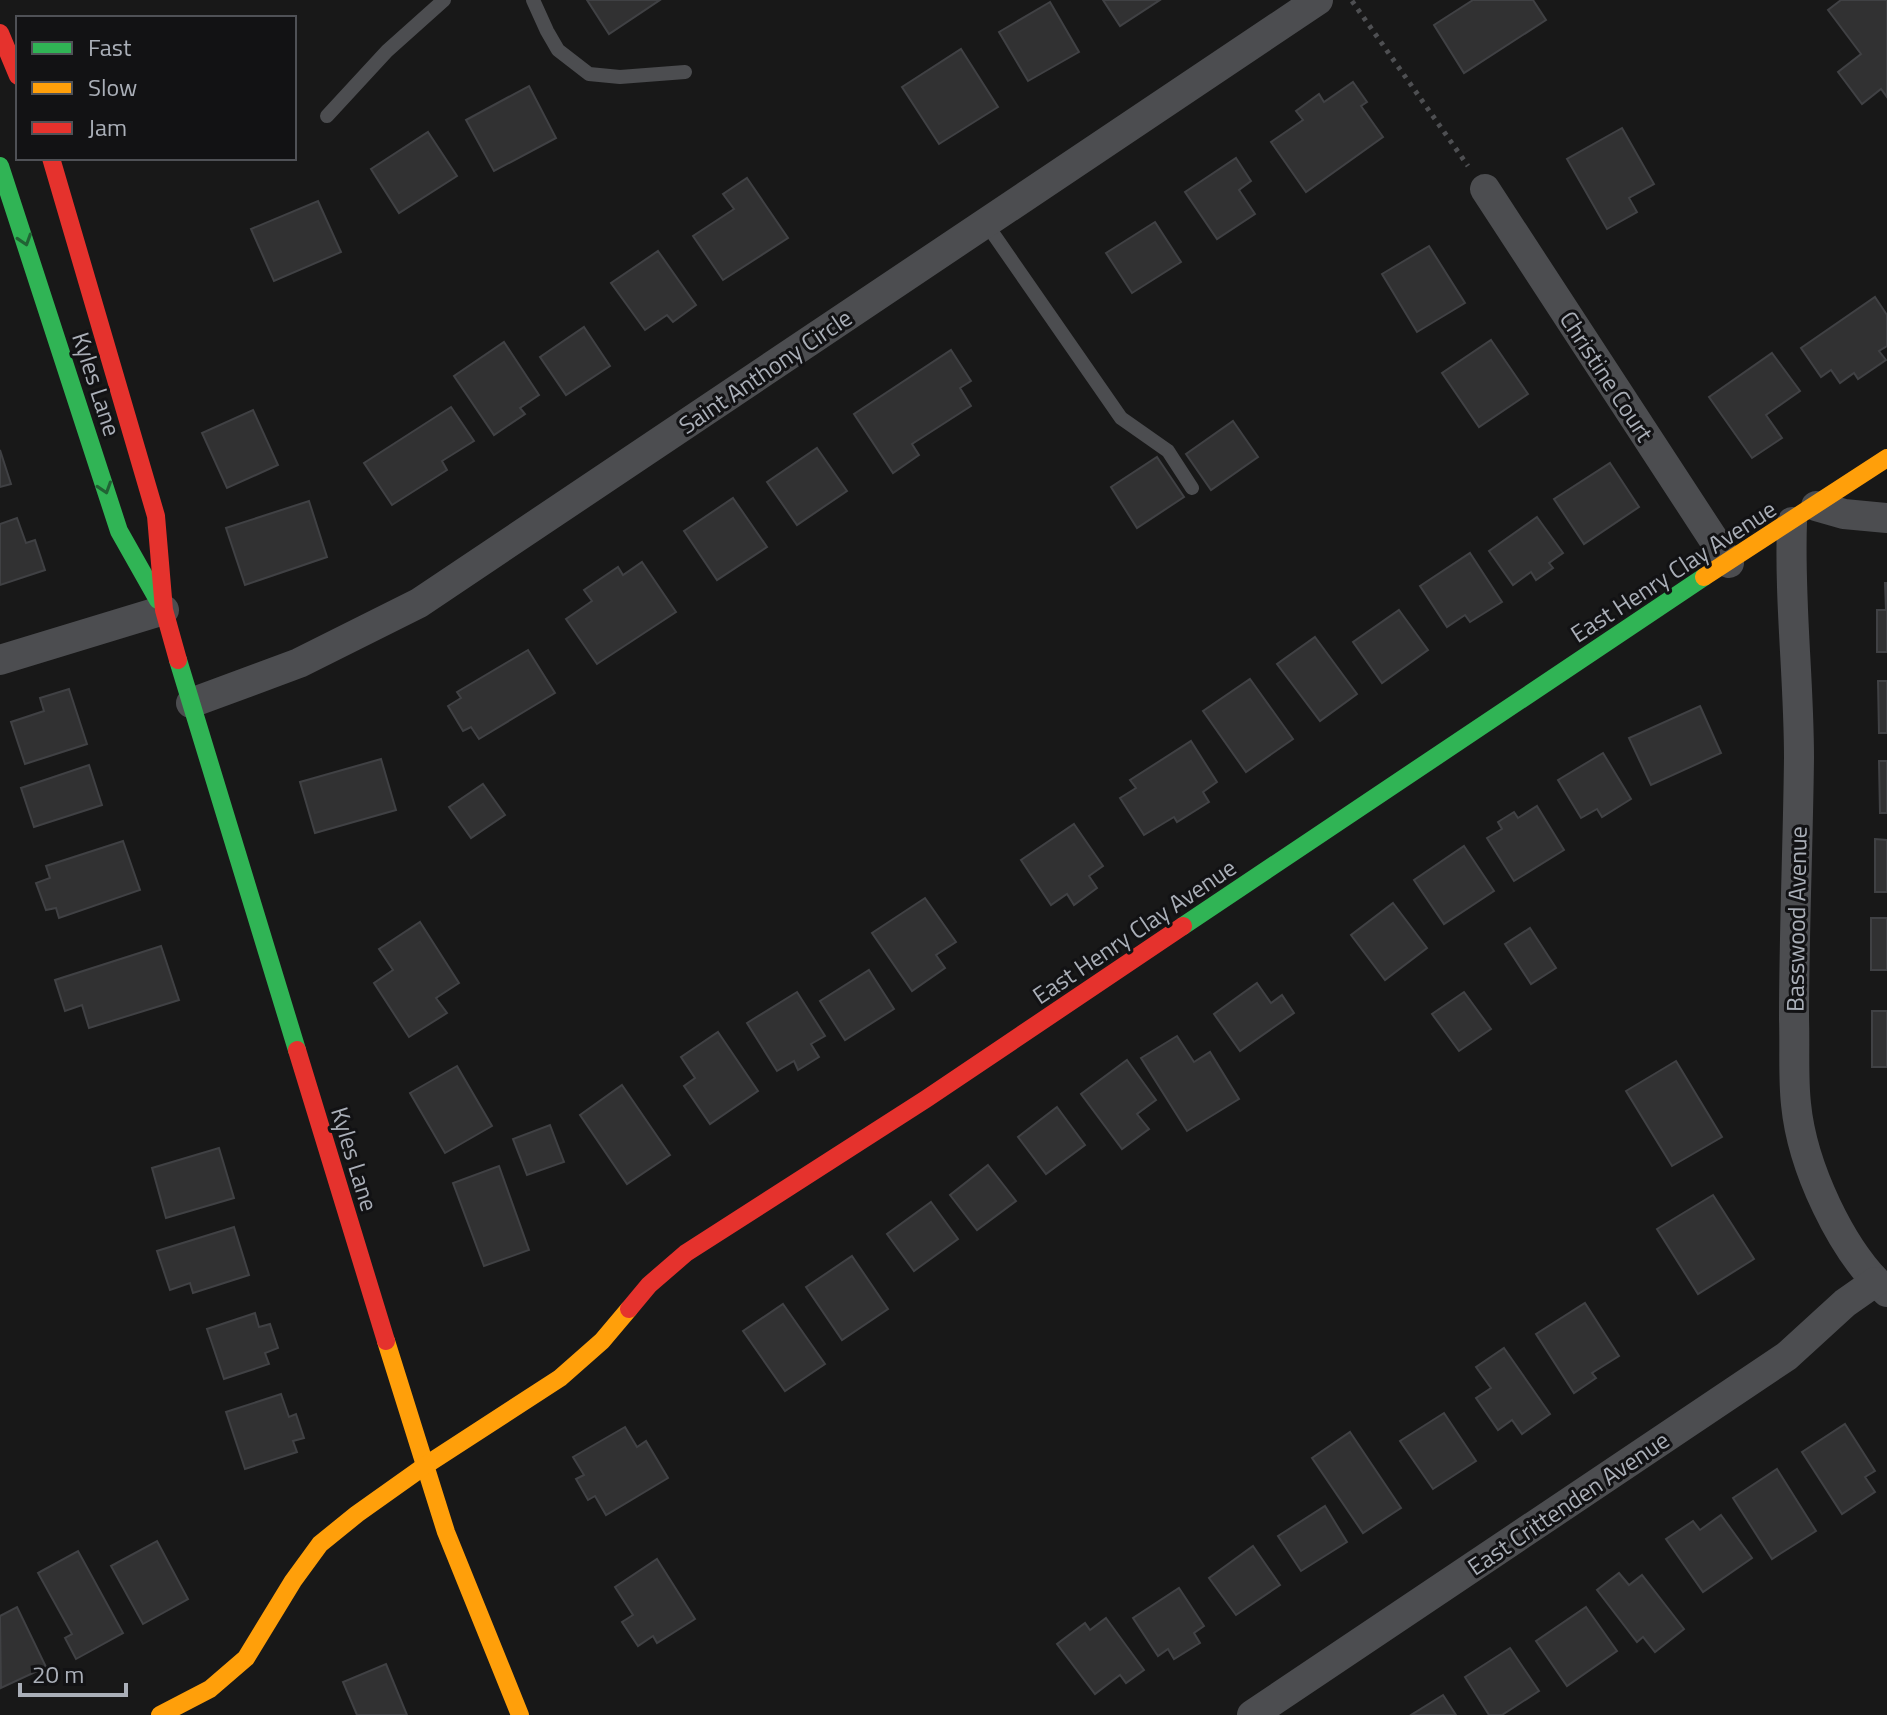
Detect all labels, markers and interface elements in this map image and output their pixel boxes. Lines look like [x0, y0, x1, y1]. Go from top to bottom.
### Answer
legend [16, 16, 296, 160]
text: Fast [88, 29, 132, 65]
text: Slow [88, 69, 137, 105]
text: Jam [88, 109, 127, 145]
one-way arrow [16, 233, 32, 247]
street label: Saint Anthony Circle [671, 300, 859, 442]
street label: Christine Court [1551, 303, 1663, 449]
street label: Kyles Lane [63, 327, 131, 441]
one-way arrow [95, 480, 111, 494]
street label: East Henry Clay Avenue [1563, 491, 1783, 651]
street label: Basswood Avenue [1776, 826, 1816, 1012]
street label: East Henry Clay Avenue [1025, 849, 1243, 1013]
street label: Kyles Lane [322, 1102, 388, 1216]
street label: East Crittenden Avenue [1460, 1422, 1676, 1584]
scale bar [20, 1647, 126, 1697]
text: 20 m [32, 1656, 84, 1692]

